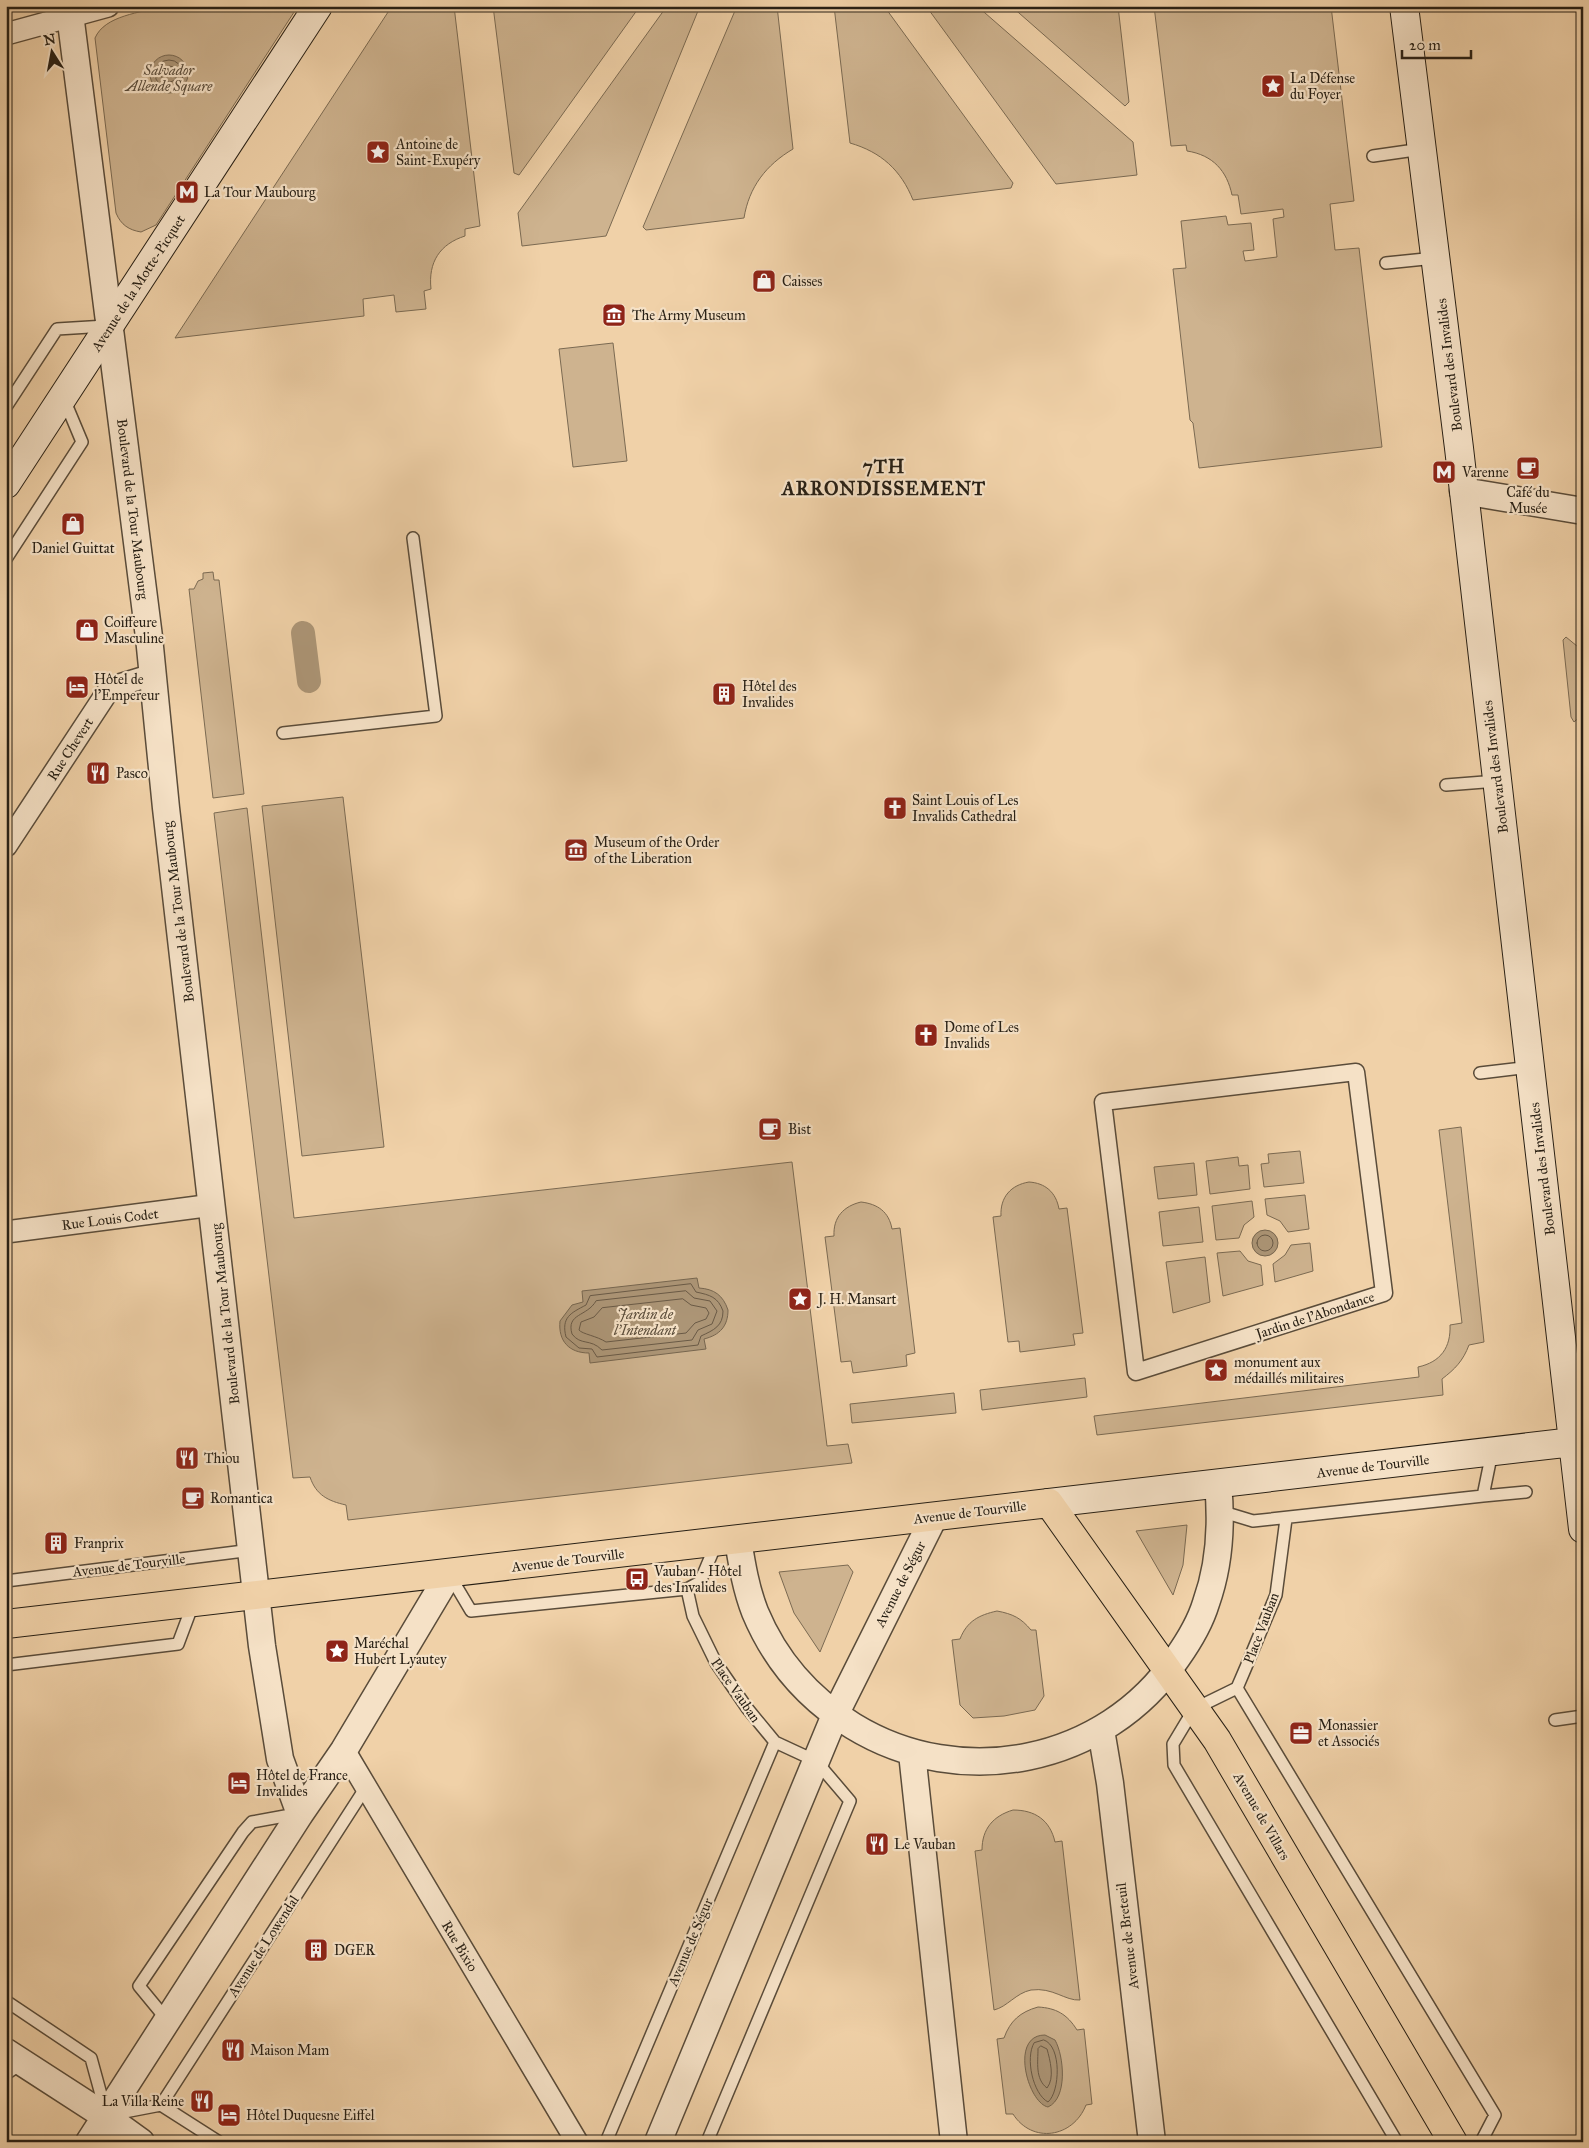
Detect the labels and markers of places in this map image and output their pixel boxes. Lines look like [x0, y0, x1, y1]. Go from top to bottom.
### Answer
place label: La Défense du Foyer [1290, 70, 1355, 103]
place icon: La Défense du Foyer [1260, 73, 1286, 99]
place label: Antoine de Saint-Exupéry [395, 136, 481, 169]
place icon: Antoine de Saint-Exupéry [365, 139, 391, 165]
metro station icon: La Tour Maubourg [174, 179, 200, 205]
place label: La Tour Maubourg [204, 184, 316, 201]
shop icon: Caisses [751, 268, 777, 294]
place label: Caisses [782, 273, 822, 290]
museum icon: The Army Museum [601, 302, 627, 328]
place label: The Army Museum [632, 307, 746, 324]
cafe icon: Café du Musée [1515, 455, 1541, 481]
metro station icon: Varenne [1431, 459, 1457, 485]
place label: Varenne [1461, 464, 1509, 481]
place label: Café du Musée [1506, 484, 1550, 517]
shop icon: Daniel Guittat [60, 511, 86, 537]
place label: Daniel Guittat [31, 540, 115, 557]
place label: Coiffeure Masculine [104, 614, 164, 647]
shop icon: Coiffeure Masculine [74, 617, 100, 643]
place label: Hôtel de l'Empereur [94, 671, 160, 704]
hotel icon: Hôtel de l'Empereur [64, 674, 90, 700]
place label: Hôtel des Invalides [742, 678, 797, 711]
building icon: Hôtel des Invalides [711, 681, 737, 707]
restaurant icon: Pasco [85, 760, 111, 786]
place label: Pasco [116, 765, 148, 782]
place label: Saint Louis of Les Invalids Cathedral [912, 792, 1018, 825]
church icon: Saint Louis of Les Invalids Cathedral [882, 795, 908, 821]
place label: Museum of the Order of the Liberation [594, 834, 720, 867]
museum icon: Museum of the Order of the Liberation [563, 837, 589, 863]
place label: Dome of Les Invalids [944, 1019, 1019, 1052]
church icon: Dome of Les Invalids [913, 1022, 939, 1048]
cafe icon: Bist [757, 1116, 783, 1142]
place label: Bist [788, 1121, 811, 1138]
place icon: J. H. Mansart [787, 1286, 813, 1312]
place label: J. H. Mansart [816, 1291, 896, 1309]
place label: monument aux médaillés militaires [1234, 1354, 1344, 1387]
place icon: monument aux médaillés militaires [1203, 1357, 1229, 1383]
restaurant icon: Thiou [174, 1445, 200, 1471]
place label: Thiou [204, 1450, 240, 1467]
cafe icon: Romantica [180, 1485, 206, 1511]
place label: Romantica [210, 1490, 273, 1507]
building icon: Franprix [43, 1530, 69, 1556]
place label: Franprix [74, 1535, 125, 1552]
place label: Vauban - Hôtel des Invalides [653, 1563, 742, 1596]
bus stop icon: Vauban - Hôtel des Invalides [624, 1566, 650, 1592]
place label: Maréchal Hubert Lyautey [354, 1635, 447, 1668]
place icon: Maréchal Hubert Lyautey [324, 1638, 350, 1664]
place label: Monassier et Associés [1318, 1717, 1379, 1750]
office icon: Monassier et Associés [1288, 1720, 1314, 1746]
place label: Hôtel de France Invalides [256, 1767, 348, 1800]
hotel icon: Hôtel de France Invalides [226, 1770, 252, 1796]
restaurant icon: Le Vauban [864, 1831, 890, 1857]
place label: Le Vauban [894, 1836, 956, 1853]
building icon: DGER [303, 1937, 329, 1963]
place label: DGER [334, 1942, 376, 1959]
restaurant icon: Maison Mam [220, 2037, 246, 2063]
place label: Maison Mam [250, 2042, 329, 2059]
restaurant icon: La Villa Reine [189, 2088, 215, 2114]
place label: La Villa Reine [102, 2093, 184, 2110]
hotel icon: Hôtel Duquesne Eiffel [216, 2102, 242, 2128]
place label: Hôtel Duquesne Eiffel [246, 2107, 375, 2125]

